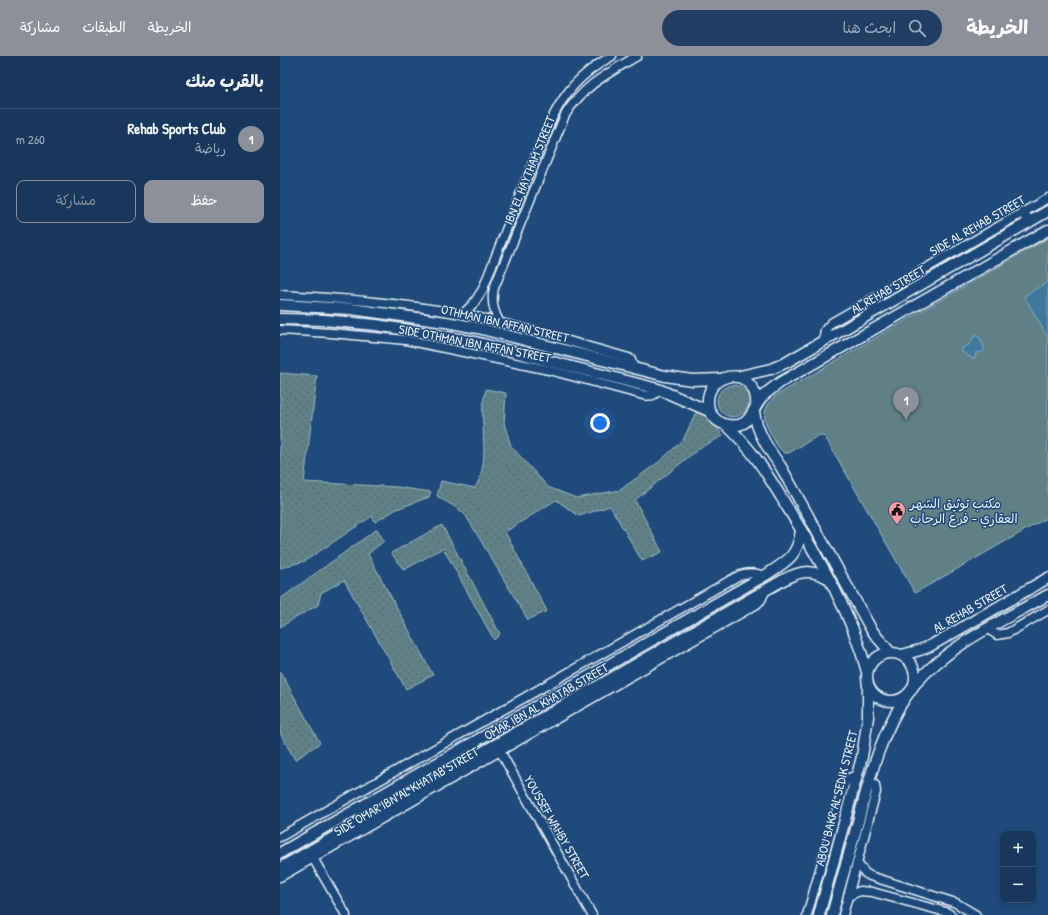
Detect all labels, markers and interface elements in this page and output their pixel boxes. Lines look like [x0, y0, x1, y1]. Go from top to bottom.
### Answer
search box [662, 10, 942, 46]
text: الخريطة [966, 14, 1028, 40]
text: مشاركة [20, 17, 60, 36]
text: الطبقات [82, 17, 126, 36]
text: الخريطة [148, 17, 191, 36]
text: ابحث هنا [843, 17, 896, 38]
icon: search [906, 17, 928, 39]
text: بالقرب منك [186, 69, 264, 92]
street label: IBN EL HAYTHAM STREET [499, 112, 559, 227]
text: Rehab Sports Club [128, 118, 226, 139]
text: 260 m [16, 130, 45, 148]
text: 1 [249, 130, 253, 148]
text: رياضة [195, 139, 226, 157]
button: مشاركة [16, 180, 136, 223]
button: حفظ [144, 180, 264, 223]
street label: SIDE AL REHAB STREET [926, 190, 1029, 260]
street label: AL REHAB STREET [847, 260, 929, 318]
street label: OTHMAN IBN AFFAN STREET [439, 300, 572, 347]
street label: SIDE OTHMAN IBN AFFAN STREET [397, 319, 554, 367]
pin: 1 [893, 387, 919, 420]
your location [590, 413, 610, 433]
place label: مكتب توثيق الشهر العقاري - فرع الرحاب [909, 494, 1018, 528]
public building icon: مكتب توثيق الشهر العقاري - فرع الرحاب [887, 500, 907, 525]
street label: AL REHAB STREET [929, 579, 1011, 637]
street label: OMAR IBN AL KHATAB STREET [481, 658, 612, 744]
street label: ABOU BAKR AL SEDIK STREET [810, 727, 862, 868]
street label: SIDE OMAR IBN AL KHATAB STREET [330, 742, 483, 840]
street label: YOUSSEF WAHBY STREET [520, 772, 594, 883]
map controls [1000, 831, 1036, 903]
button: + [1000, 831, 1036, 867]
button: − [1000, 867, 1036, 903]

